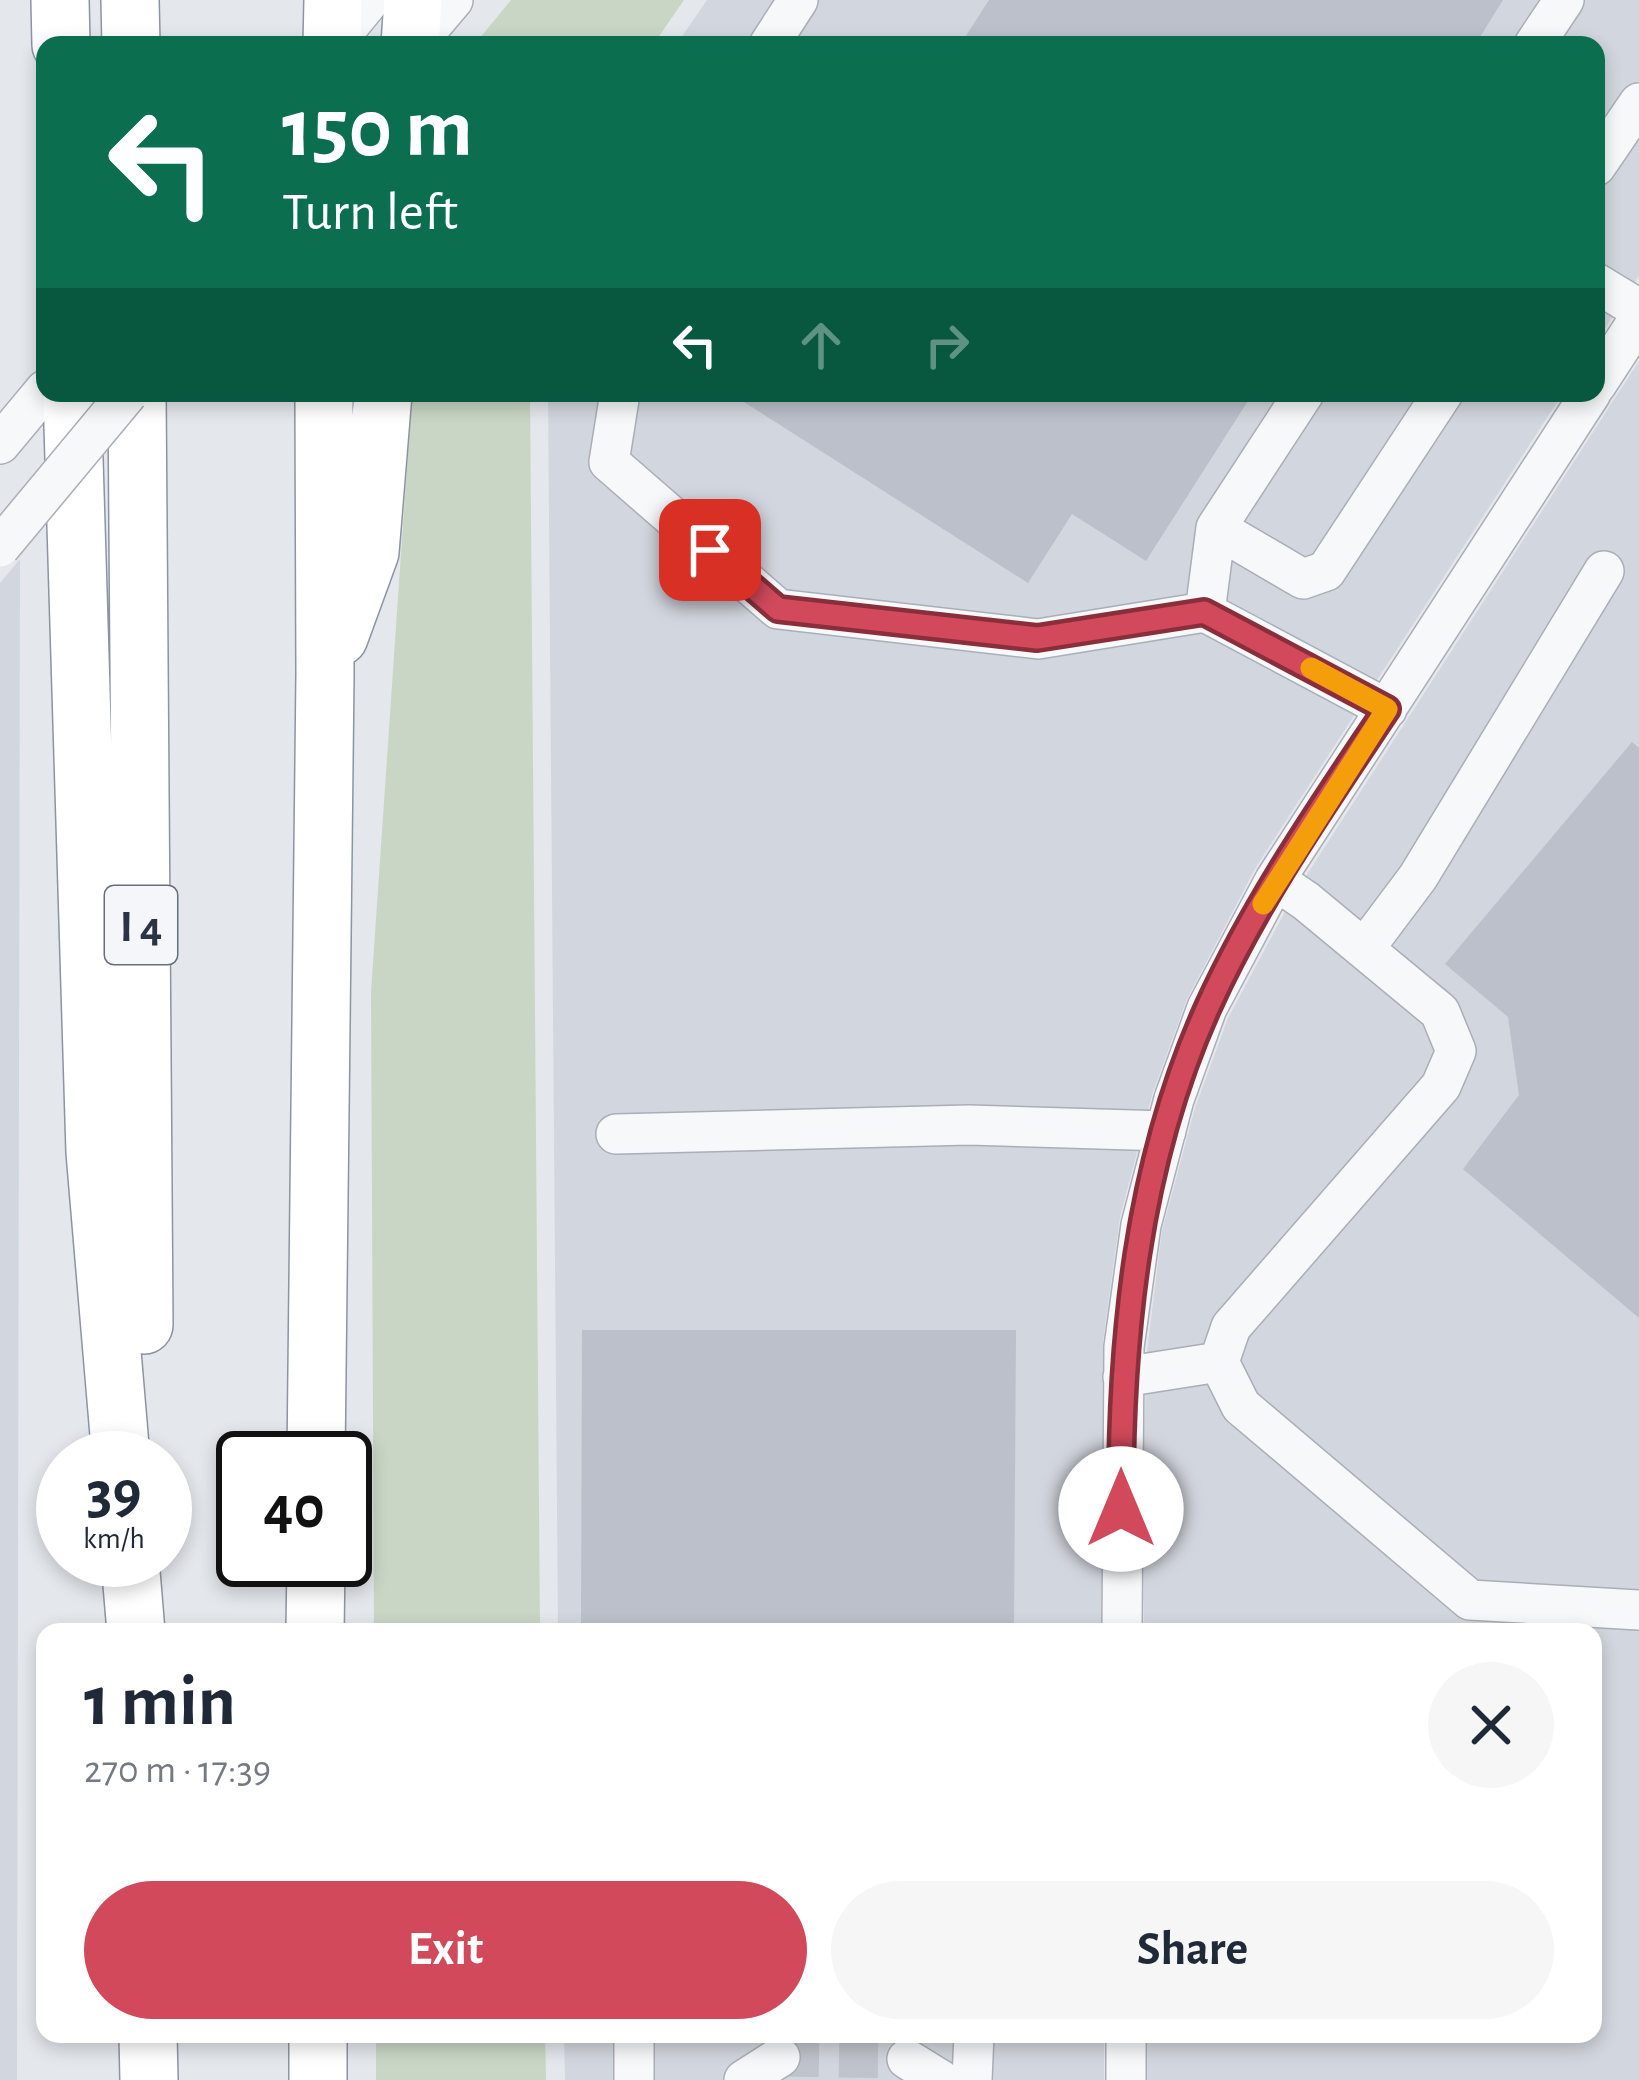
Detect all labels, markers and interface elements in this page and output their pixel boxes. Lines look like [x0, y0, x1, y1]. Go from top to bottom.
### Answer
icon: left [84, 84, 240, 240]
text: 150 m [282, 88, 473, 172]
text: Turn left [282, 186, 458, 240]
icon: left [662, 312, 728, 378]
icon: ahead [788, 312, 854, 378]
icon: right [914, 312, 980, 378]
pin [659, 499, 761, 601]
icon: arrive [677, 517, 743, 583]
road number: I 4 [105, 886, 177, 964]
speed limit sign: 40 [216, 1431, 372, 1587]
position arrow [1058, 1446, 1184, 1572]
text: 39 [87, 1464, 141, 1524]
text: km/h [83, 1524, 145, 1554]
button: close [1428, 1662, 1554, 1788]
text: 1 min [84, 1666, 236, 1738]
text: 270 m · 17:39 [84, 1751, 271, 1790]
button: Exit [84, 1881, 807, 2019]
button: Share [831, 1881, 1554, 2019]

